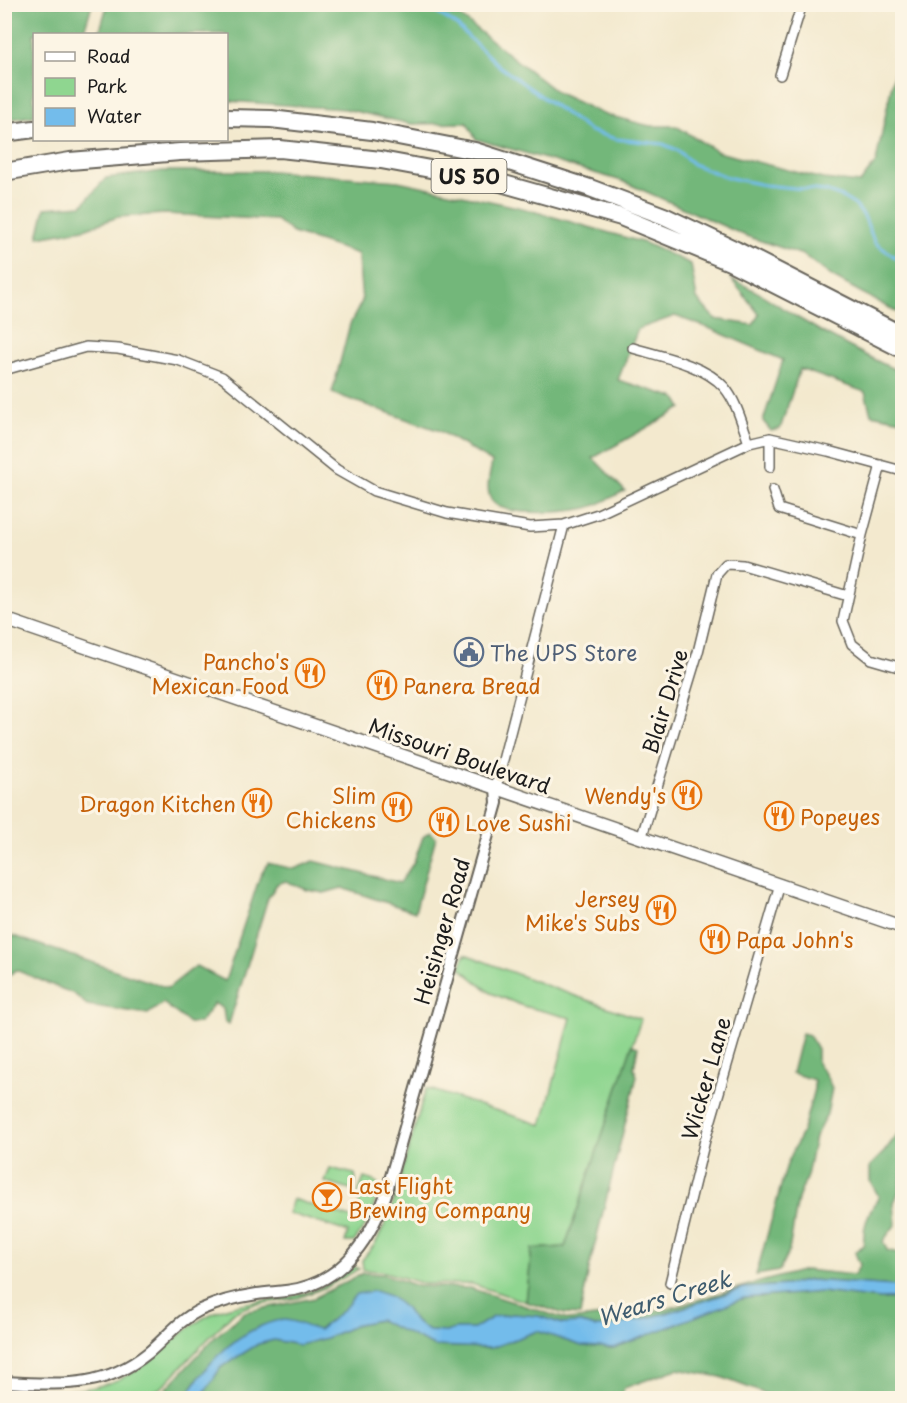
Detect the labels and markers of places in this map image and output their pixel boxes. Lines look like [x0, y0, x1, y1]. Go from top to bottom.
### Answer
public building icon: The UPS Store [453, 636, 485, 668]
place label: The UPS Store [490, 636, 637, 668]
place label: Pancho's Mexican Food [151, 645, 289, 701]
restaurant icon: Pancho's Mexican Food [294, 657, 326, 689]
restaurant icon: Panera Bread [366, 669, 398, 701]
place label: Panera Bread [403, 669, 541, 701]
place label: Slim Chickens [286, 779, 376, 835]
place label: Wendy's [584, 779, 666, 811]
restaurant icon: Wendy's [671, 779, 703, 811]
place label: Dragon Kitchen [79, 787, 236, 819]
restaurant icon: Dragon Kitchen [241, 787, 273, 819]
restaurant icon: Slim Chickens [381, 791, 413, 823]
restaurant icon: Popeyes [763, 800, 795, 832]
place label: Popeyes [800, 800, 880, 832]
restaurant icon: Love Sushi [428, 806, 460, 838]
place label: Love Sushi [465, 806, 571, 838]
place label: Jersey Mike's Subs [525, 882, 640, 938]
restaurant icon: Jersey Mike's Subs [645, 894, 677, 926]
restaurant icon: Papa John's [699, 923, 731, 955]
place label: Papa John's [736, 923, 854, 955]
place label: Last Flight Brewing Company [348, 1169, 531, 1225]
bar icon: Last Flight Brewing Company [311, 1181, 343, 1213]

